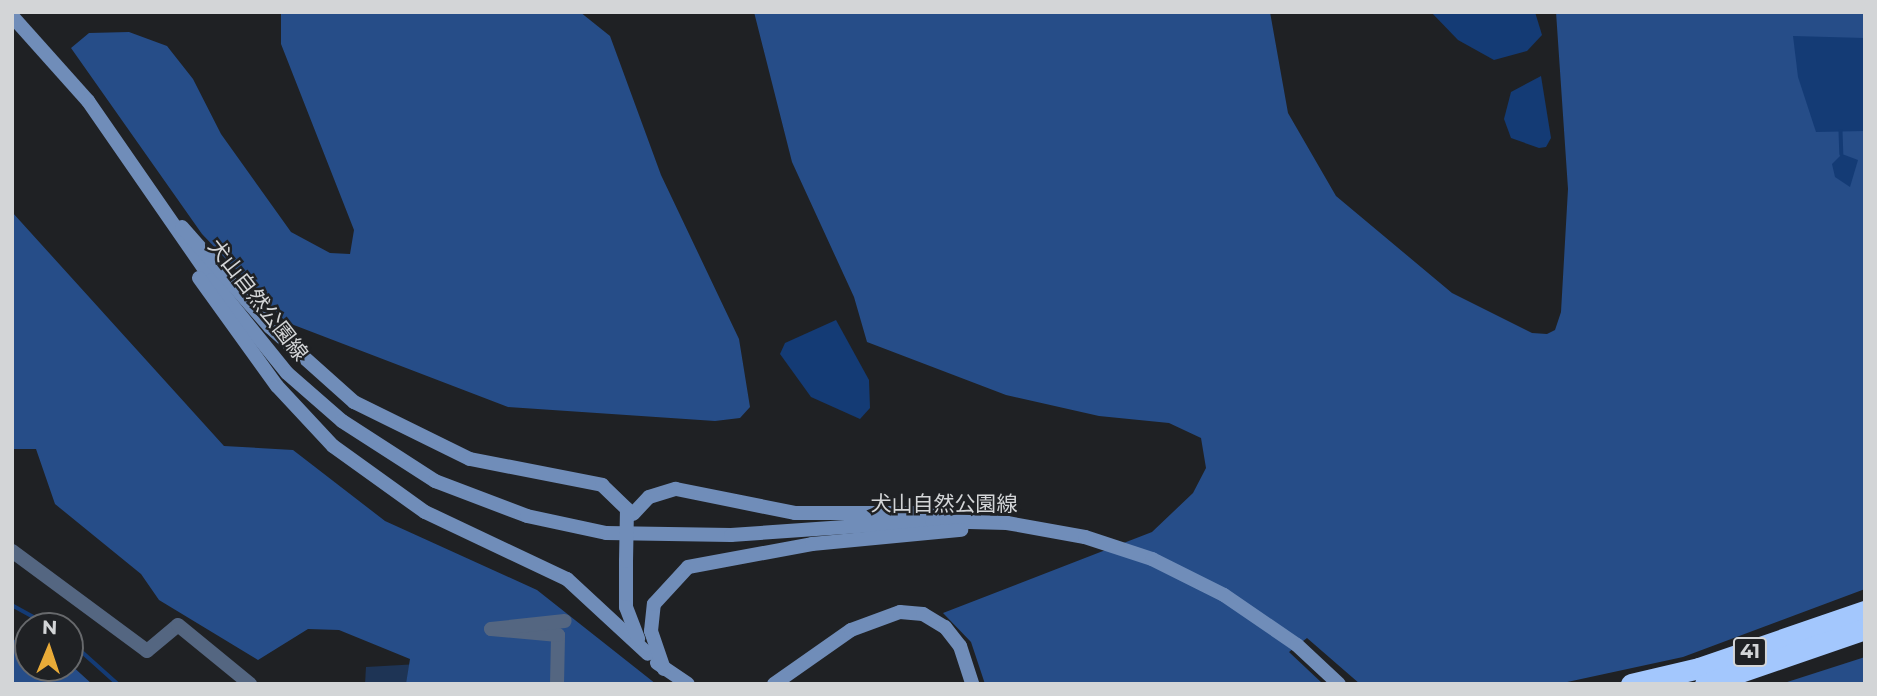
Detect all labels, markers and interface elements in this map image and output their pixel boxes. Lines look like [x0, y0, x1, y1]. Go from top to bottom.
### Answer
street label: 犬山自然公園線 [203, 234, 313, 366]
street label: 犬山自然公園線 [871, 491, 1017, 517]
north arrow [14, 612, 84, 682]
text: N [42, 616, 58, 639]
road number: 41 [1732, 636, 1768, 667]

